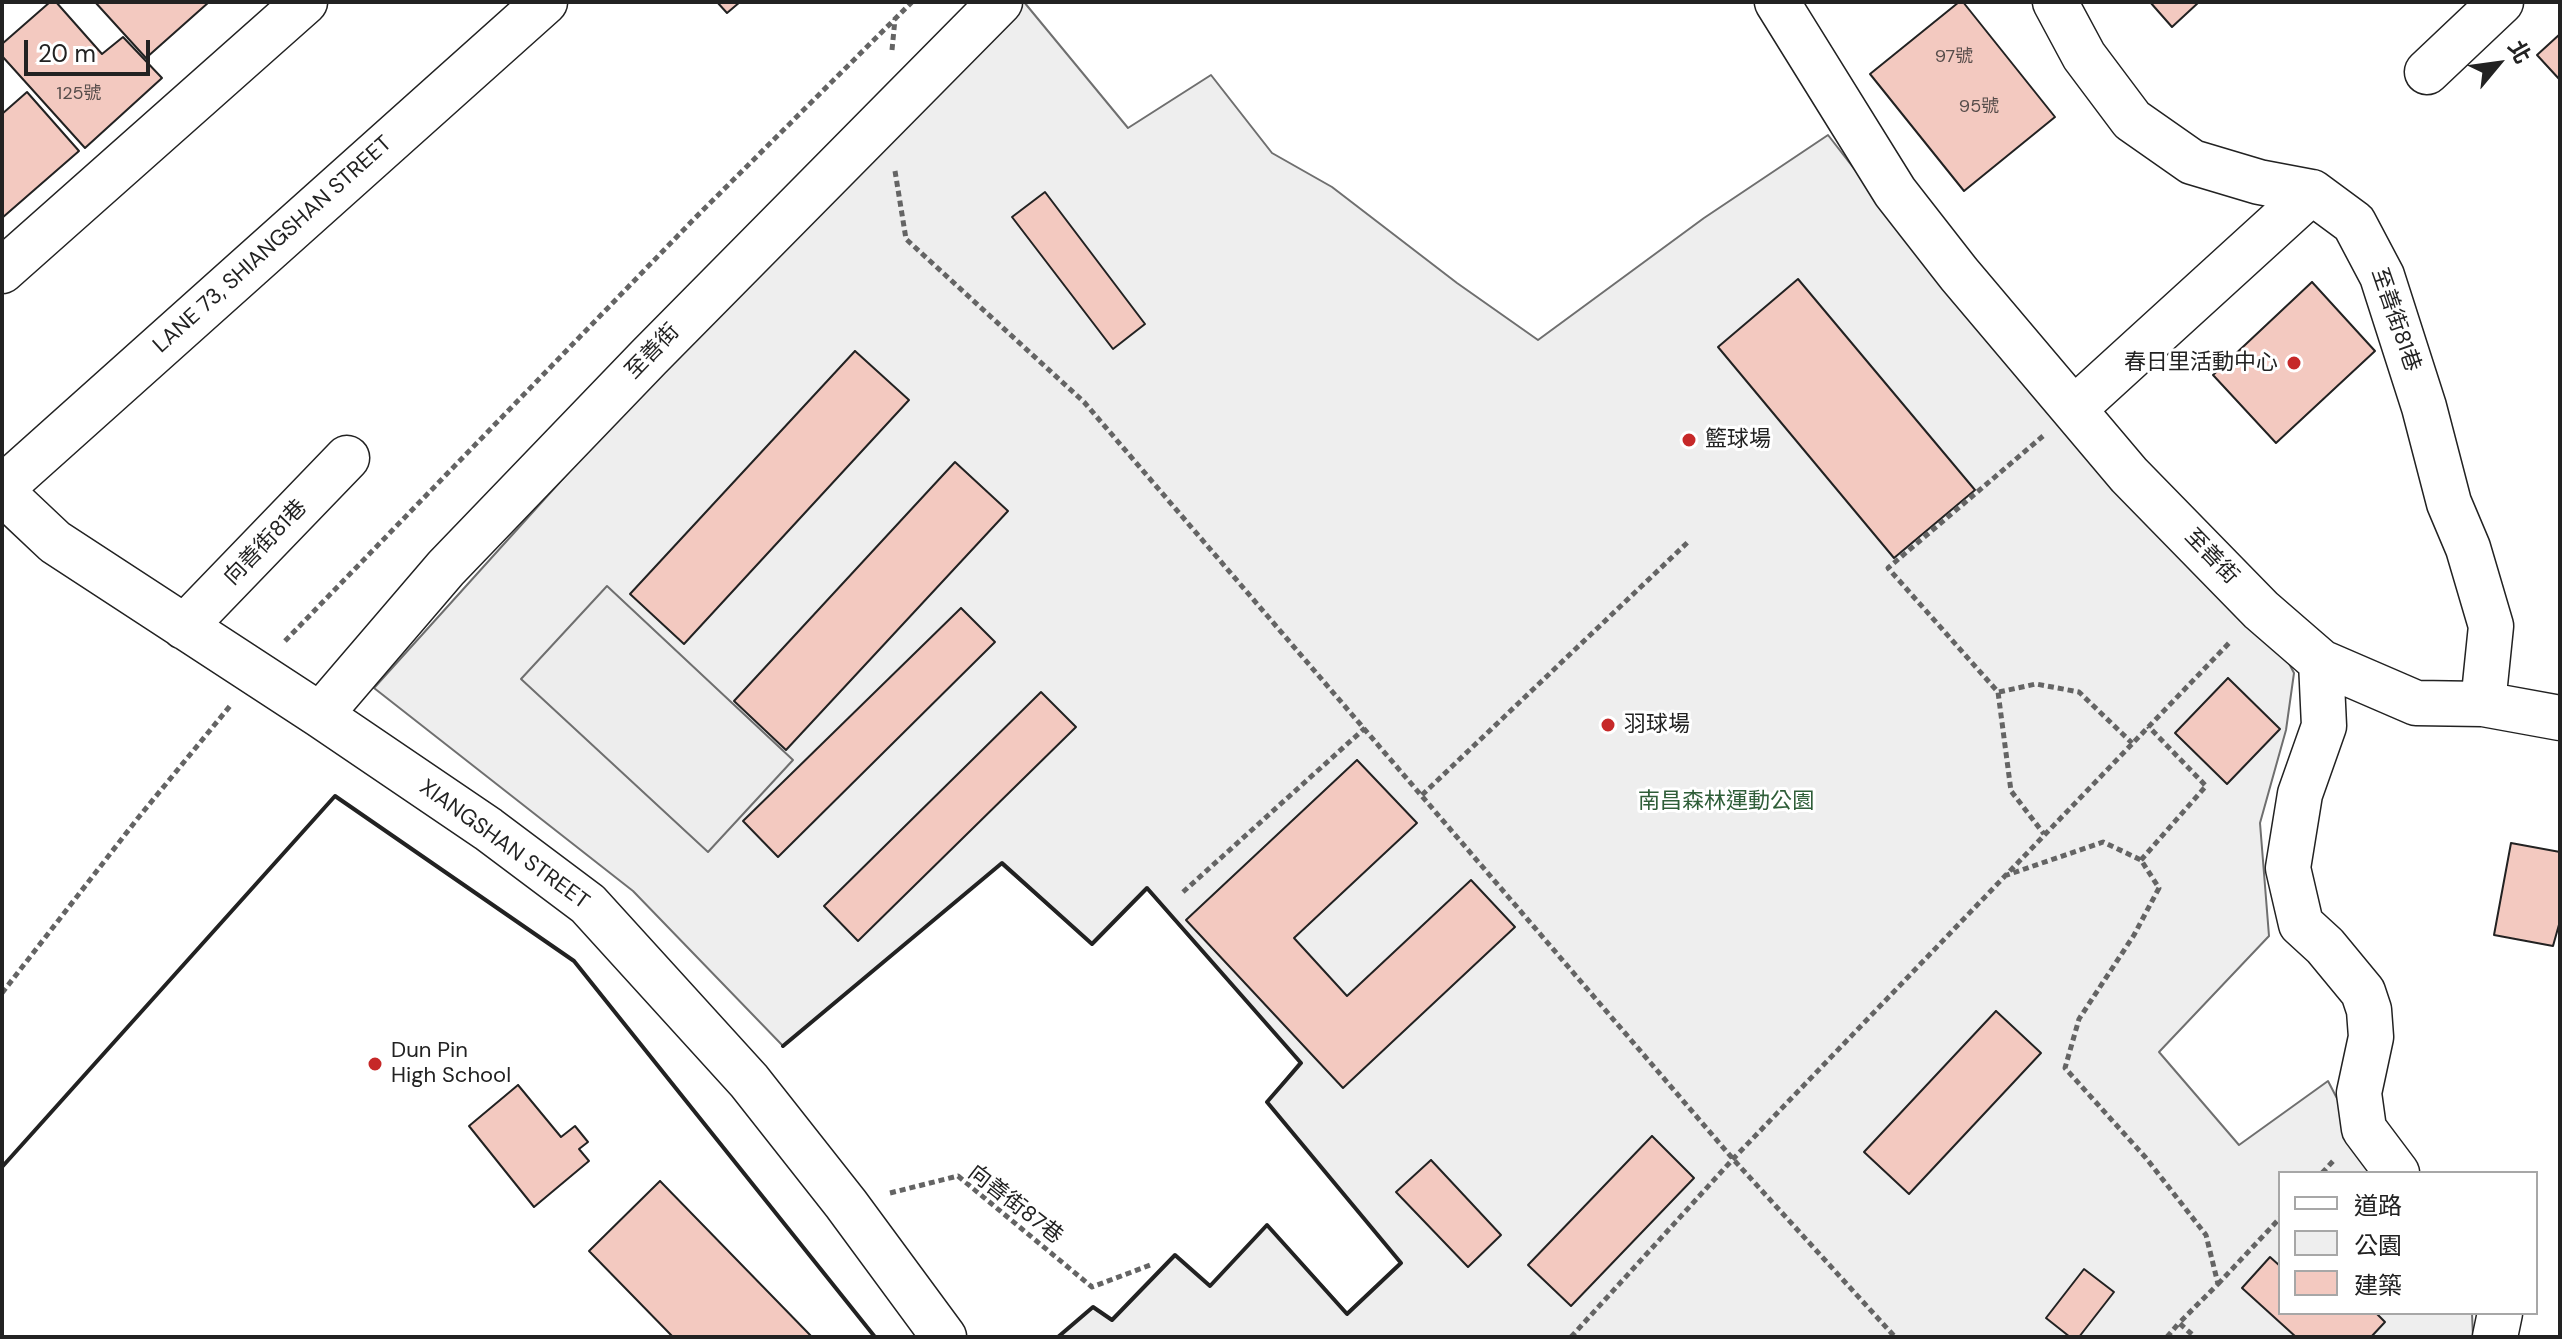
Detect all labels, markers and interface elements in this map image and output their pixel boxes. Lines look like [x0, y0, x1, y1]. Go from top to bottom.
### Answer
scale bar [28, 24, 154, 74]
north arrow [2458, 24, 2538, 104]
text: 北 [2501, 35, 2537, 69]
text: 20 m [38, 38, 96, 69]
house number: 97號 [1935, 46, 1973, 68]
house number: 125號 [57, 83, 101, 105]
house number: 95號 [1959, 96, 1999, 118]
street label: LANE 73, SHIANGSHAN STREET [148, 131, 398, 359]
street label: 至善街81巷 [2365, 265, 2425, 375]
street label: 至善街 [621, 319, 685, 385]
place label: 春日里活動中心 [2124, 350, 2278, 376]
marker: 春日里活動中心 [2285, 354, 2303, 372]
place label: 籃球場 [1705, 427, 1771, 453]
marker: 籃球場 [1680, 431, 1698, 449]
street label: 向善街81巷 [219, 495, 313, 591]
street label: 至善街 [2179, 524, 2243, 590]
place label: 羽球場 [1624, 712, 1690, 738]
marker: 羽球場 [1599, 716, 1617, 734]
street label: XIANGSHAN STREET [414, 775, 594, 915]
park label: 南昌森林運動公園 [1638, 789, 1814, 815]
place label: Dun Pin High School [391, 1038, 511, 1090]
marker: Dun Pin High School [366, 1055, 384, 1073]
street label: 向善街87巷 [963, 1160, 1067, 1250]
legend [2278, 1171, 2538, 1315]
text: 道路 [2354, 1190, 2402, 1221]
text: 公園 [2354, 1230, 2402, 1261]
text: 建築 [2354, 1270, 2402, 1301]

